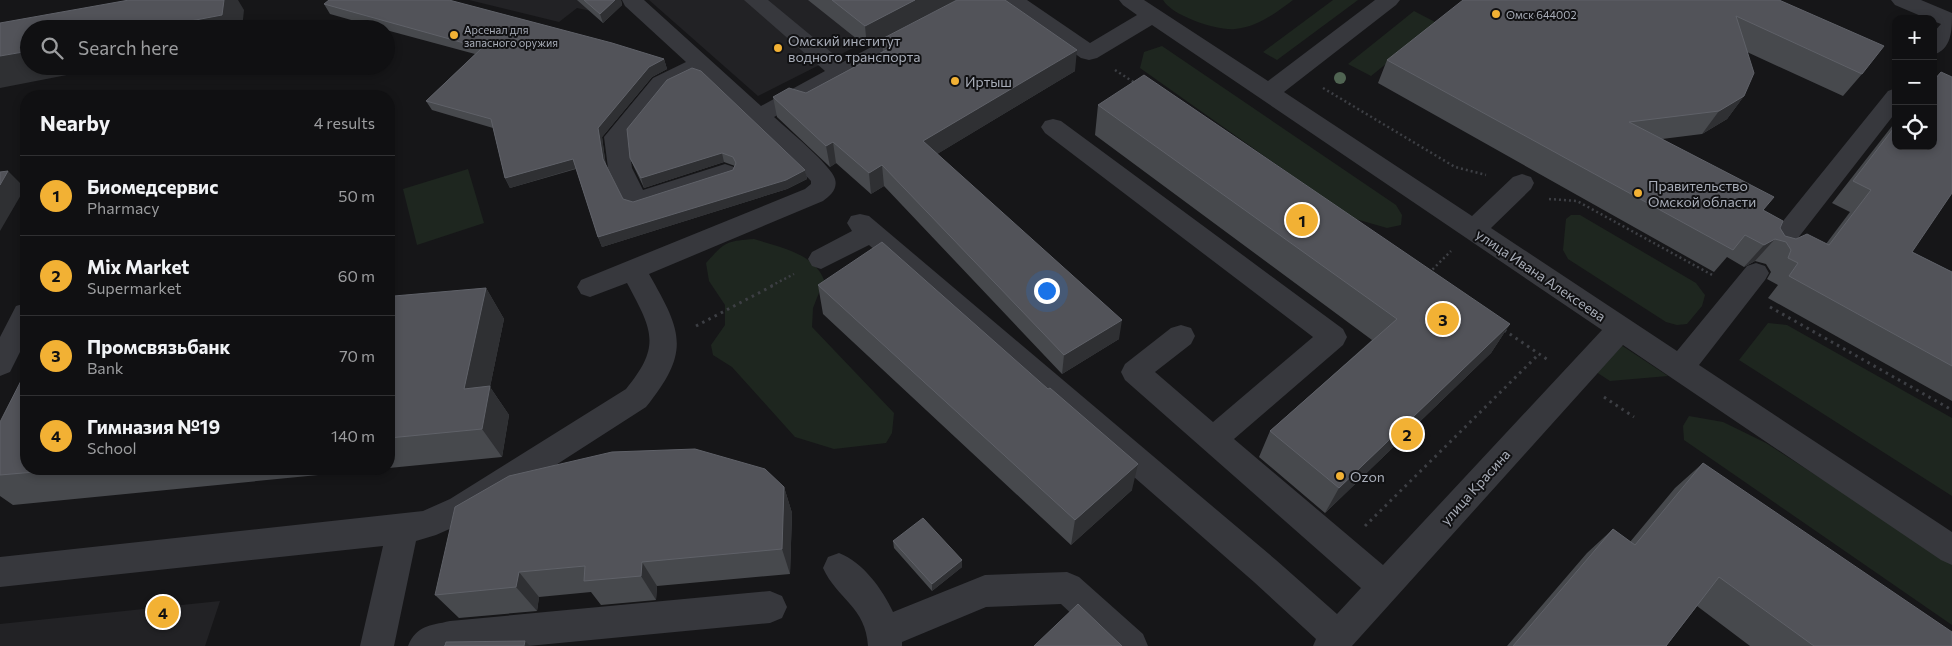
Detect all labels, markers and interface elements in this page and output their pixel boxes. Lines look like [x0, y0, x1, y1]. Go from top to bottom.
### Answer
marker: Омск 644002 [1490, 8, 1502, 20]
place label: Омск 644002 [1506, 8, 1577, 21]
map controls [1892, 15, 1937, 150]
button: + [1892, 15, 1937, 60]
search box [20, 20, 395, 75]
place label: Арсенал для запасного оружия [464, 23, 558, 49]
marker: Арсенал для запасного оружия [448, 29, 460, 41]
place label: Омский институт водного транспорта [788, 32, 921, 65]
icon: search [38, 34, 66, 62]
text: Search here [78, 36, 178, 59]
marker: Омский институт водного транспорта [772, 42, 784, 54]
button: − [1892, 60, 1937, 105]
place label: Иртыш [965, 73, 1012, 90]
marker: Иртыш [949, 75, 961, 87]
button: locate [1892, 105, 1937, 150]
text: Nearby [40, 110, 110, 135]
text: 4 results [314, 113, 375, 132]
text: Биомедсервис [87, 175, 218, 198]
place label: Правительство Омской области [1648, 177, 1756, 210]
text: 1 [52, 186, 60, 205]
text: 50 m [338, 186, 375, 205]
marker: Правительство Омской области [1632, 187, 1644, 199]
text: Pharmacy [87, 198, 160, 217]
pin: 1 [1286, 201, 1318, 239]
street label: улица Ивана Алексеева [1473, 225, 1609, 325]
text: Mix Market [87, 255, 189, 278]
text: 2 [51, 266, 61, 285]
text: 60 m [338, 266, 375, 285]
text: Supermarket [87, 278, 182, 297]
your location [1034, 278, 1060, 304]
pin: 3 [1427, 300, 1459, 338]
text: Промсвязьбанк [87, 335, 230, 358]
text: 3 [51, 346, 61, 365]
text: 70 m [339, 346, 375, 365]
text: Bank [87, 358, 124, 377]
text: Гимназия №19 [87, 415, 220, 438]
pin: 2 [1391, 415, 1423, 453]
text: 4 [51, 426, 61, 445]
text: 140 m [331, 426, 375, 445]
text: School [87, 438, 137, 457]
street label: улица Красина [1437, 446, 1513, 528]
place label: Ozon [1350, 468, 1385, 485]
marker: Ozon [1334, 470, 1346, 482]
pin: 4 [147, 593, 179, 631]

